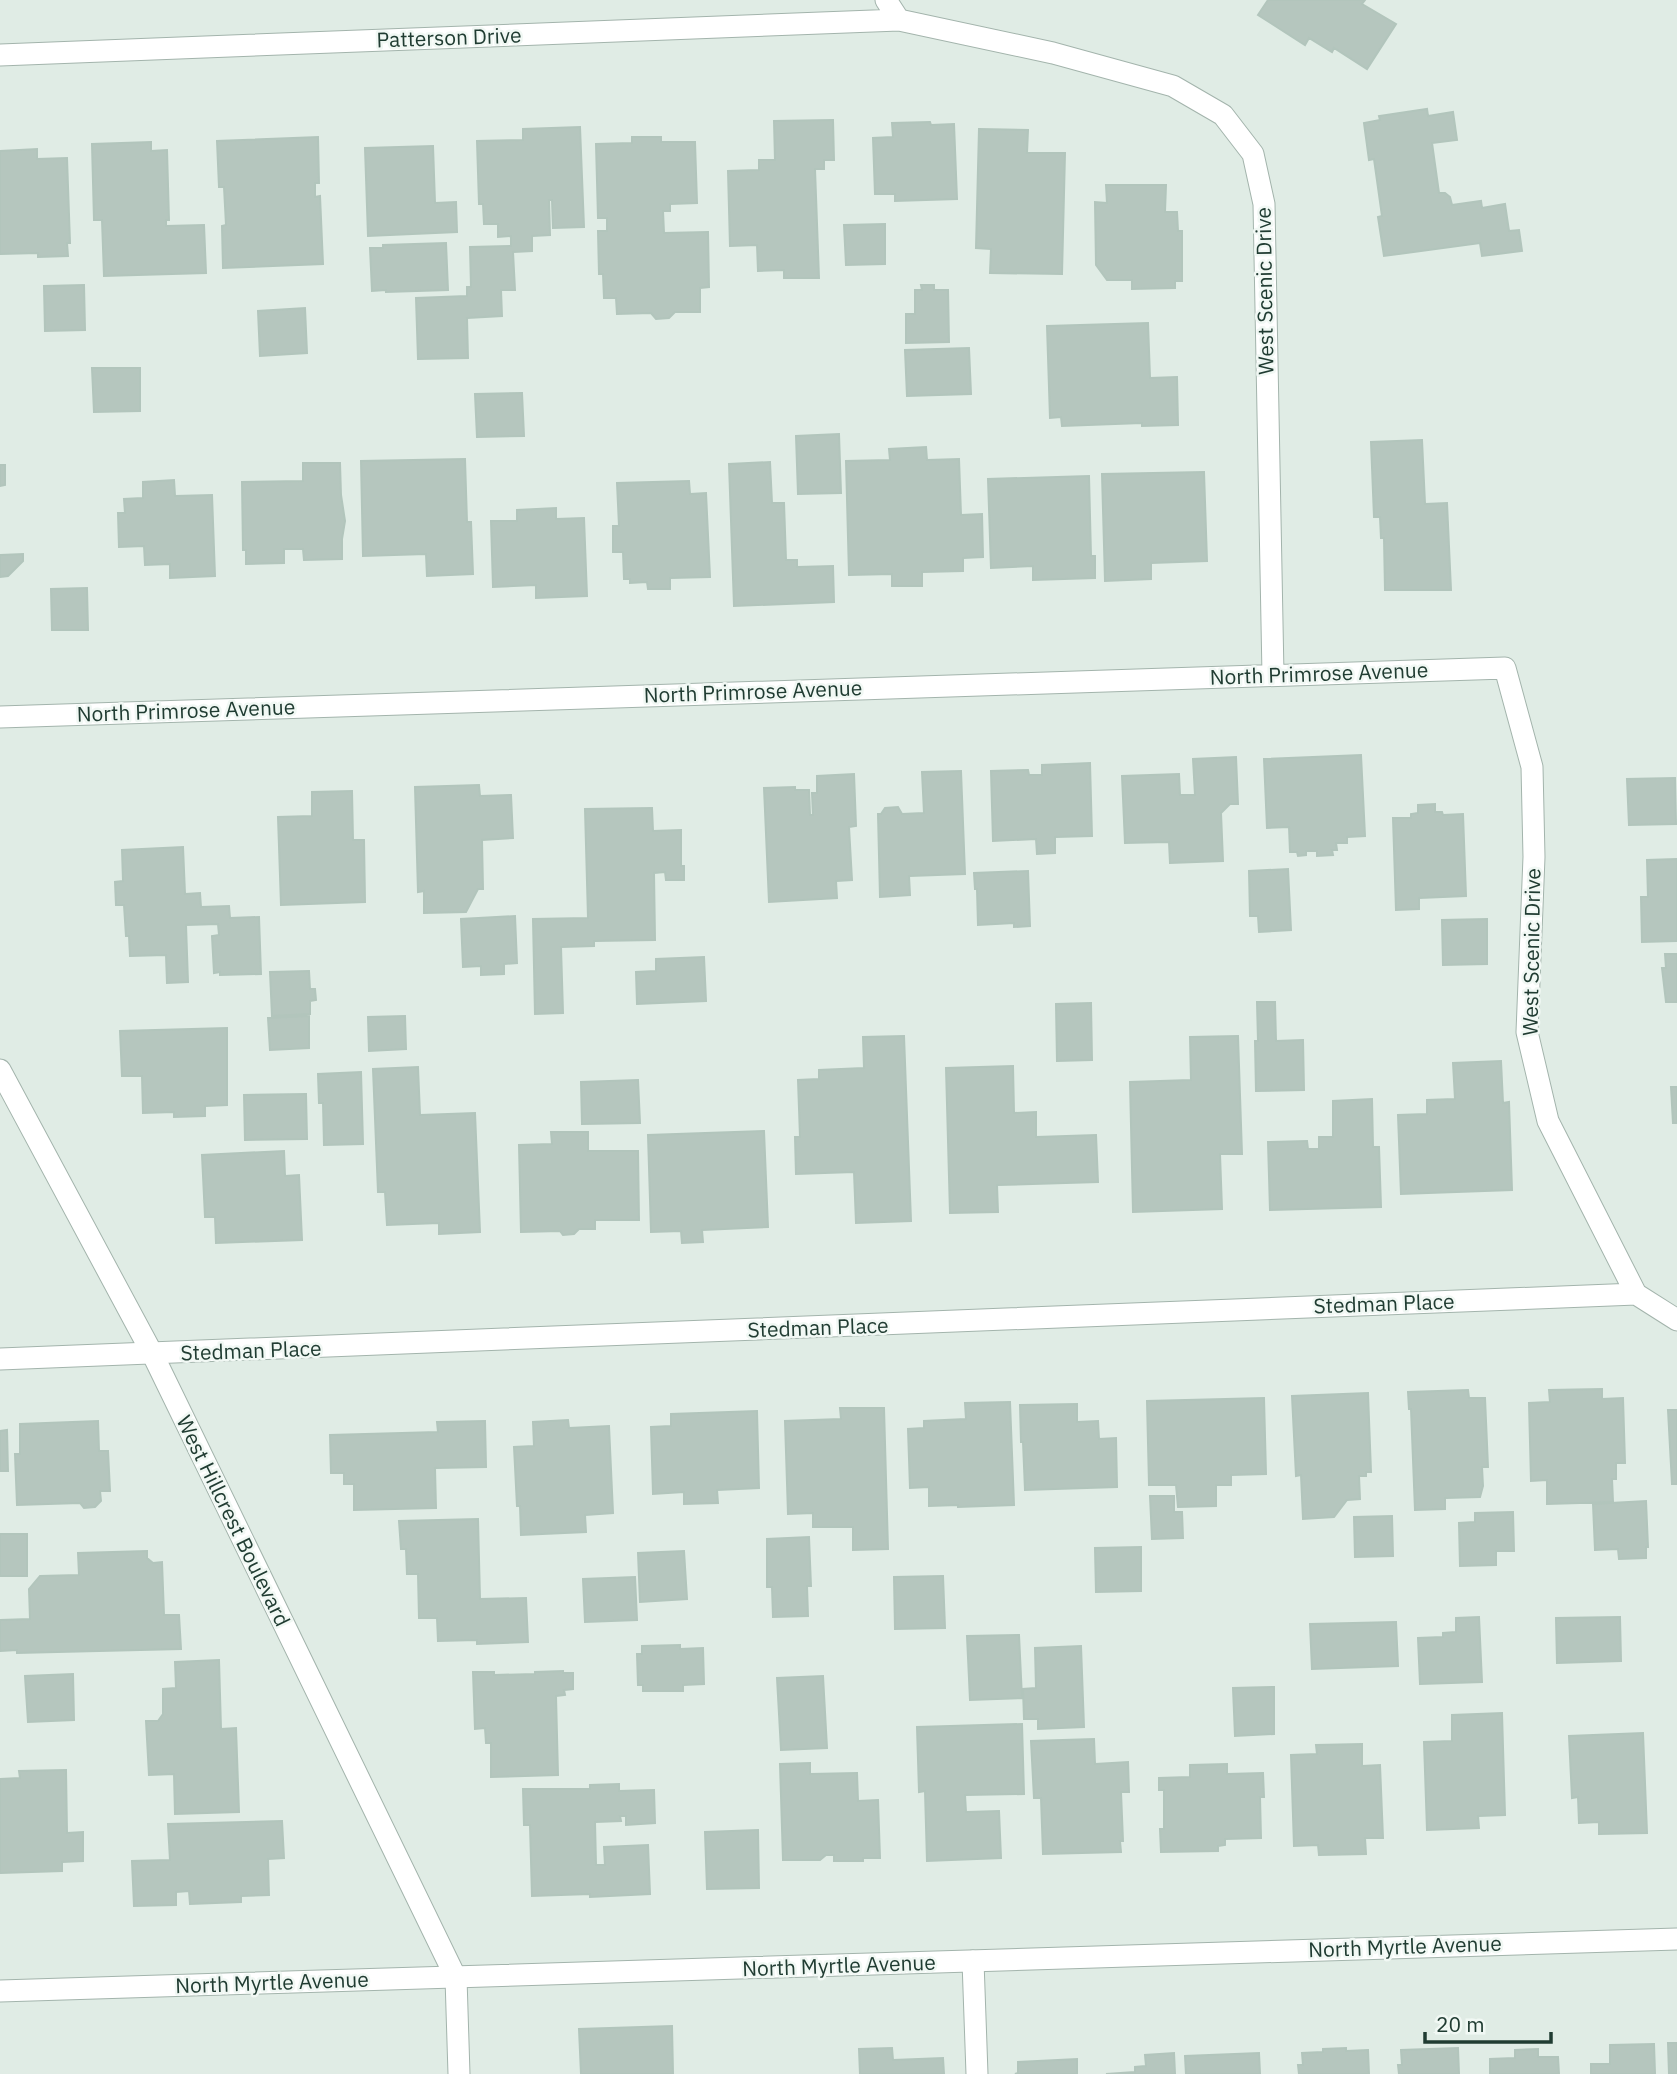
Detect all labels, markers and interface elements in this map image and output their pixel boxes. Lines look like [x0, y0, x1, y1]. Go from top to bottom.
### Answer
street label: Patterson Drive [376, 20, 522, 54]
street label: West Scenic Drive [1249, 207, 1279, 375]
street label: North Primrose Avenue [1209, 655, 1429, 691]
street label: North Primrose Avenue [643, 673, 863, 709]
street label: North Primrose Avenue [76, 692, 296, 728]
street label: West Scenic Drive [1516, 868, 1546, 1036]
street label: Stedman Place [1313, 1287, 1455, 1319]
street label: Stedman Place [747, 1311, 889, 1343]
street label: Stedman Place [180, 1334, 322, 1366]
street label: West Hillcrest Boulevard [171, 1410, 297, 1631]
street label: North Myrtle Avenue [1308, 1929, 1502, 1963]
street label: North Myrtle Avenue [742, 1948, 936, 1982]
street label: North Myrtle Avenue [175, 1965, 369, 1999]
scale bar [1425, 2000, 1551, 2044]
text: 20 m [1436, 2010, 1485, 2038]

